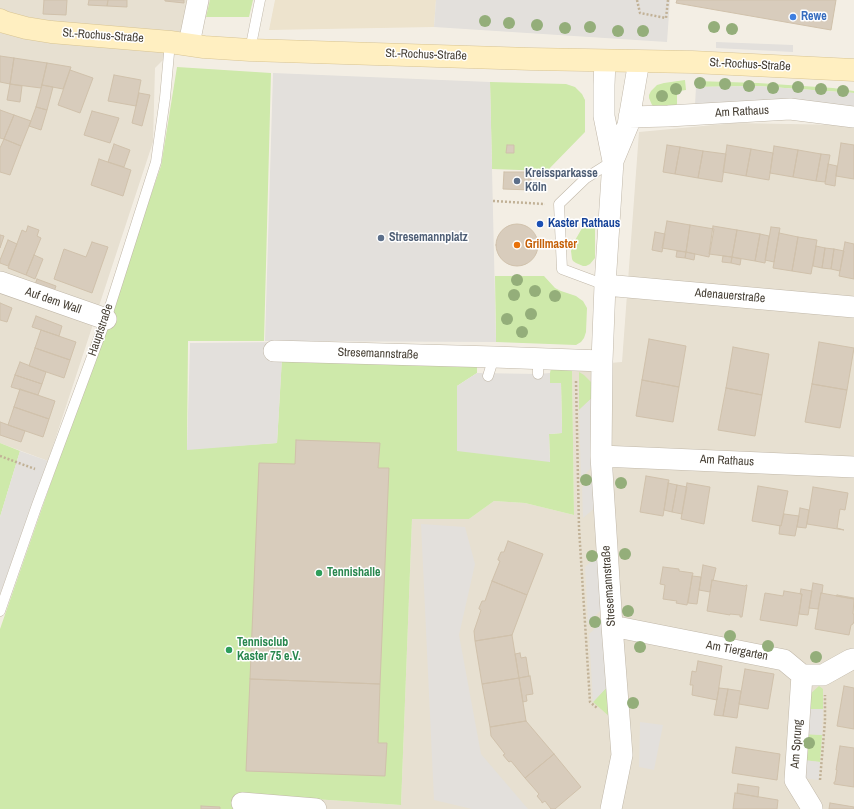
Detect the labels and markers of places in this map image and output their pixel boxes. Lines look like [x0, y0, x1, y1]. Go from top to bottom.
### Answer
place label: Rewe [801, 10, 827, 24]
marker: Rewe [788, 12, 798, 22]
place label: Kreissparkasse Köln [525, 167, 598, 195]
marker: Kreissparkasse Köln [512, 176, 522, 186]
place label: Kaster Rathaus [548, 217, 620, 231]
marker: Kaster Rathaus [535, 219, 545, 229]
place label: Stresemannplatz [389, 231, 468, 245]
marker: Stresemannplatz [376, 233, 386, 243]
place label: Grillmaster [525, 238, 577, 252]
marker: Grillmaster [512, 240, 522, 250]
place label: Tennishalle [327, 566, 380, 580]
marker: Tennishalle [314, 568, 324, 578]
place label: Tennisclub Kaster 75 e.V. [237, 636, 301, 664]
marker: Tennisclub Kaster 75 e.V. [224, 645, 234, 655]

